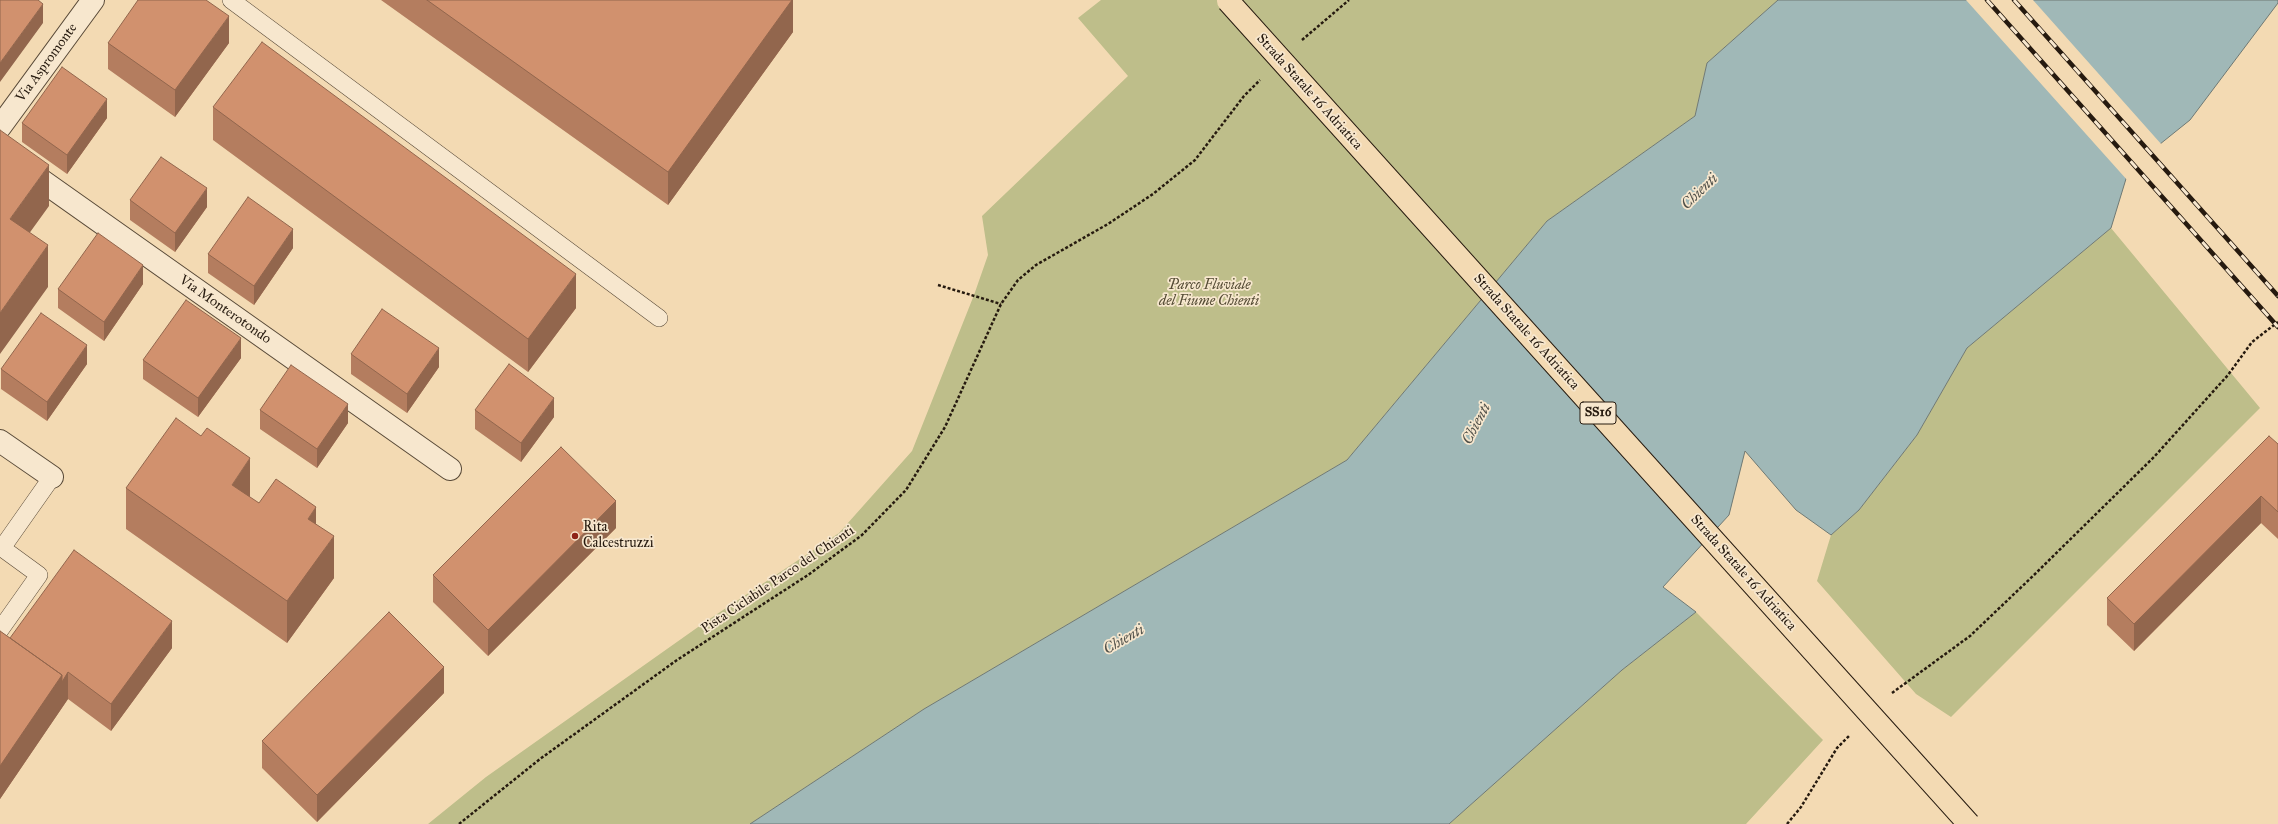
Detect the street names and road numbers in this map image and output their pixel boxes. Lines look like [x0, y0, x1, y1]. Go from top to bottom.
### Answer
street label: Via Aspromonte [13, 20, 81, 106]
street label: Strada Statale 16 Adriatica [1253, 31, 1365, 153]
street label: Strada Statale 16 Adriatica [1470, 271, 1582, 393]
street label: Via Monterotondo [176, 272, 274, 348]
road number: SS16 [1580, 402, 1616, 424]
street label: Strada Statale 16 Adriatica [1687, 512, 1799, 634]
street label: Pista Ciclabile Parco del Chienti [698, 522, 858, 638]

